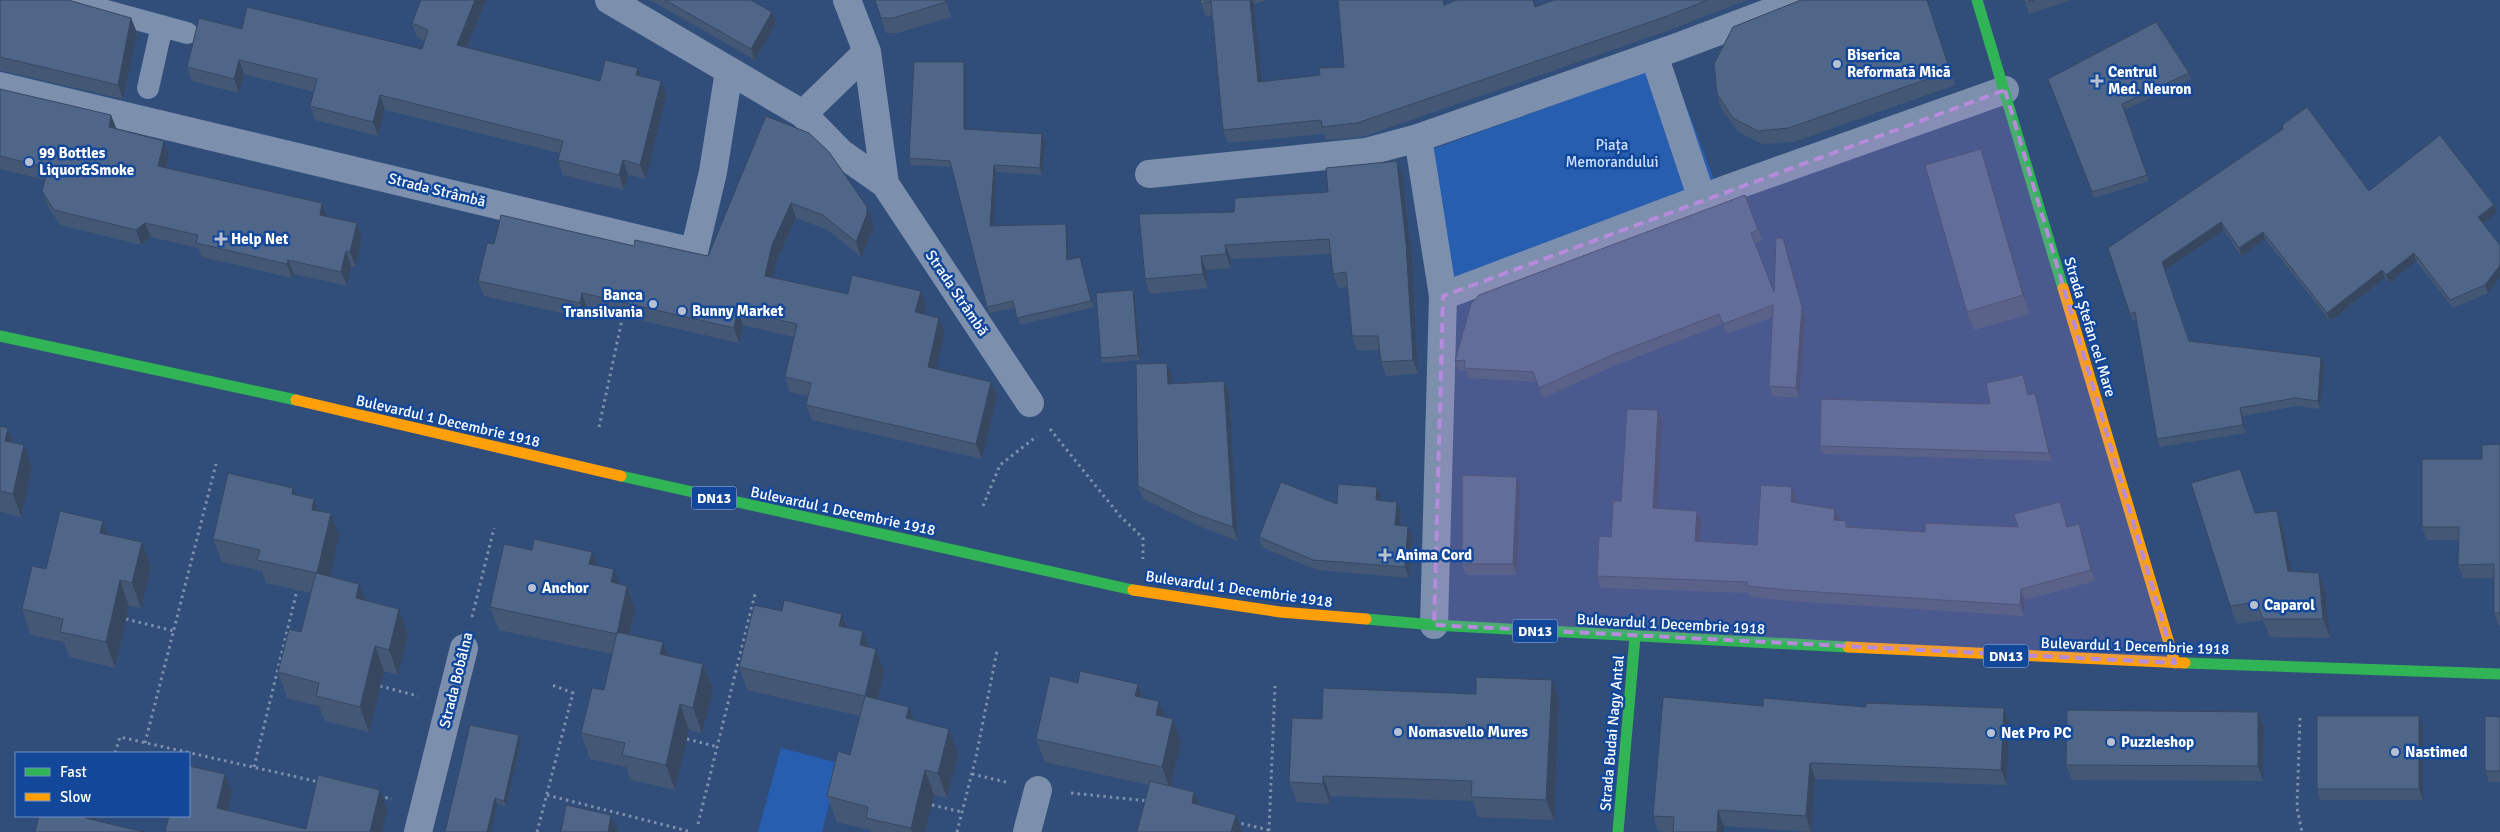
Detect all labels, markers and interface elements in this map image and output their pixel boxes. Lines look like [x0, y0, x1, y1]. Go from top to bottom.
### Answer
place label: Biserica Reformată Mică [1847, 46, 1951, 81]
marker: Biserica Reformată Mică [1831, 58, 1843, 70]
place label: Centrul Med. Neuron [2108, 63, 2192, 98]
marker: Centrul Med. Neuron [2090, 74, 2104, 88]
park label: Piața Memorandului [1565, 136, 1659, 171]
place label: 99 Bottles Liquor&Smoke [39, 144, 134, 179]
marker: 99 Bottles Liquor&Smoke [23, 156, 35, 168]
street label: Strada Strâmbă [387, 169, 487, 211]
place label: Help Net [231, 230, 289, 248]
marker: Help Net [215, 233, 227, 245]
street label: Strada Strâmbă [922, 247, 992, 339]
street label: Strada Ștefan cel Mare [2060, 255, 2120, 399]
place label: Banca Transilvania [563, 286, 643, 321]
marker: Banca Transilvania [647, 298, 659, 310]
place label: Bunny Market [692, 302, 784, 320]
marker: Bunny Market [676, 305, 688, 317]
street label: Bulevardul 1 Decembrie 1918 [354, 391, 542, 451]
street label: Bulevardul 1 Decembrie 1918 [749, 483, 937, 539]
road number: DN13 [692, 486, 736, 509]
place label: Anima Cord [1396, 546, 1472, 564]
marker: Anima Cord [1378, 548, 1392, 562]
street label: Bulevardul 1 Decembrie 1918 [1144, 567, 1334, 611]
place label: Anchor [542, 579, 589, 597]
marker: Anchor [526, 582, 538, 594]
place label: Caparol [2264, 596, 2315, 614]
marker: Caparol [2248, 599, 2260, 611]
street label: Bulevardul 1 Decembrie 1918 [1576, 610, 1766, 638]
road number: DN13 [1512, 620, 1558, 642]
street label: Strada Bobâlna [435, 630, 477, 730]
street label: Bulevardul 1 Decembrie 1918 [2040, 634, 2230, 658]
road number: DN13 [1984, 644, 2028, 668]
street label: Strada Budai Nagy Antal [1596, 654, 1628, 812]
place label: Nomasvello Mures [1408, 723, 1528, 741]
place label: Net Pro PC [2001, 724, 2071, 742]
marker: Nomasvello Mures [1392, 726, 1404, 738]
marker: Net Pro PC [1985, 727, 1997, 739]
place label: Puzzleshop [2121, 733, 2194, 751]
marker: Puzzleshop [2105, 736, 2117, 748]
place label: Nastimed [2405, 743, 2468, 761]
marker: Nastimed [2389, 746, 2401, 758]
legend [15, 752, 190, 817]
text: Fast [60, 763, 87, 781]
text: Slow [60, 788, 91, 806]

